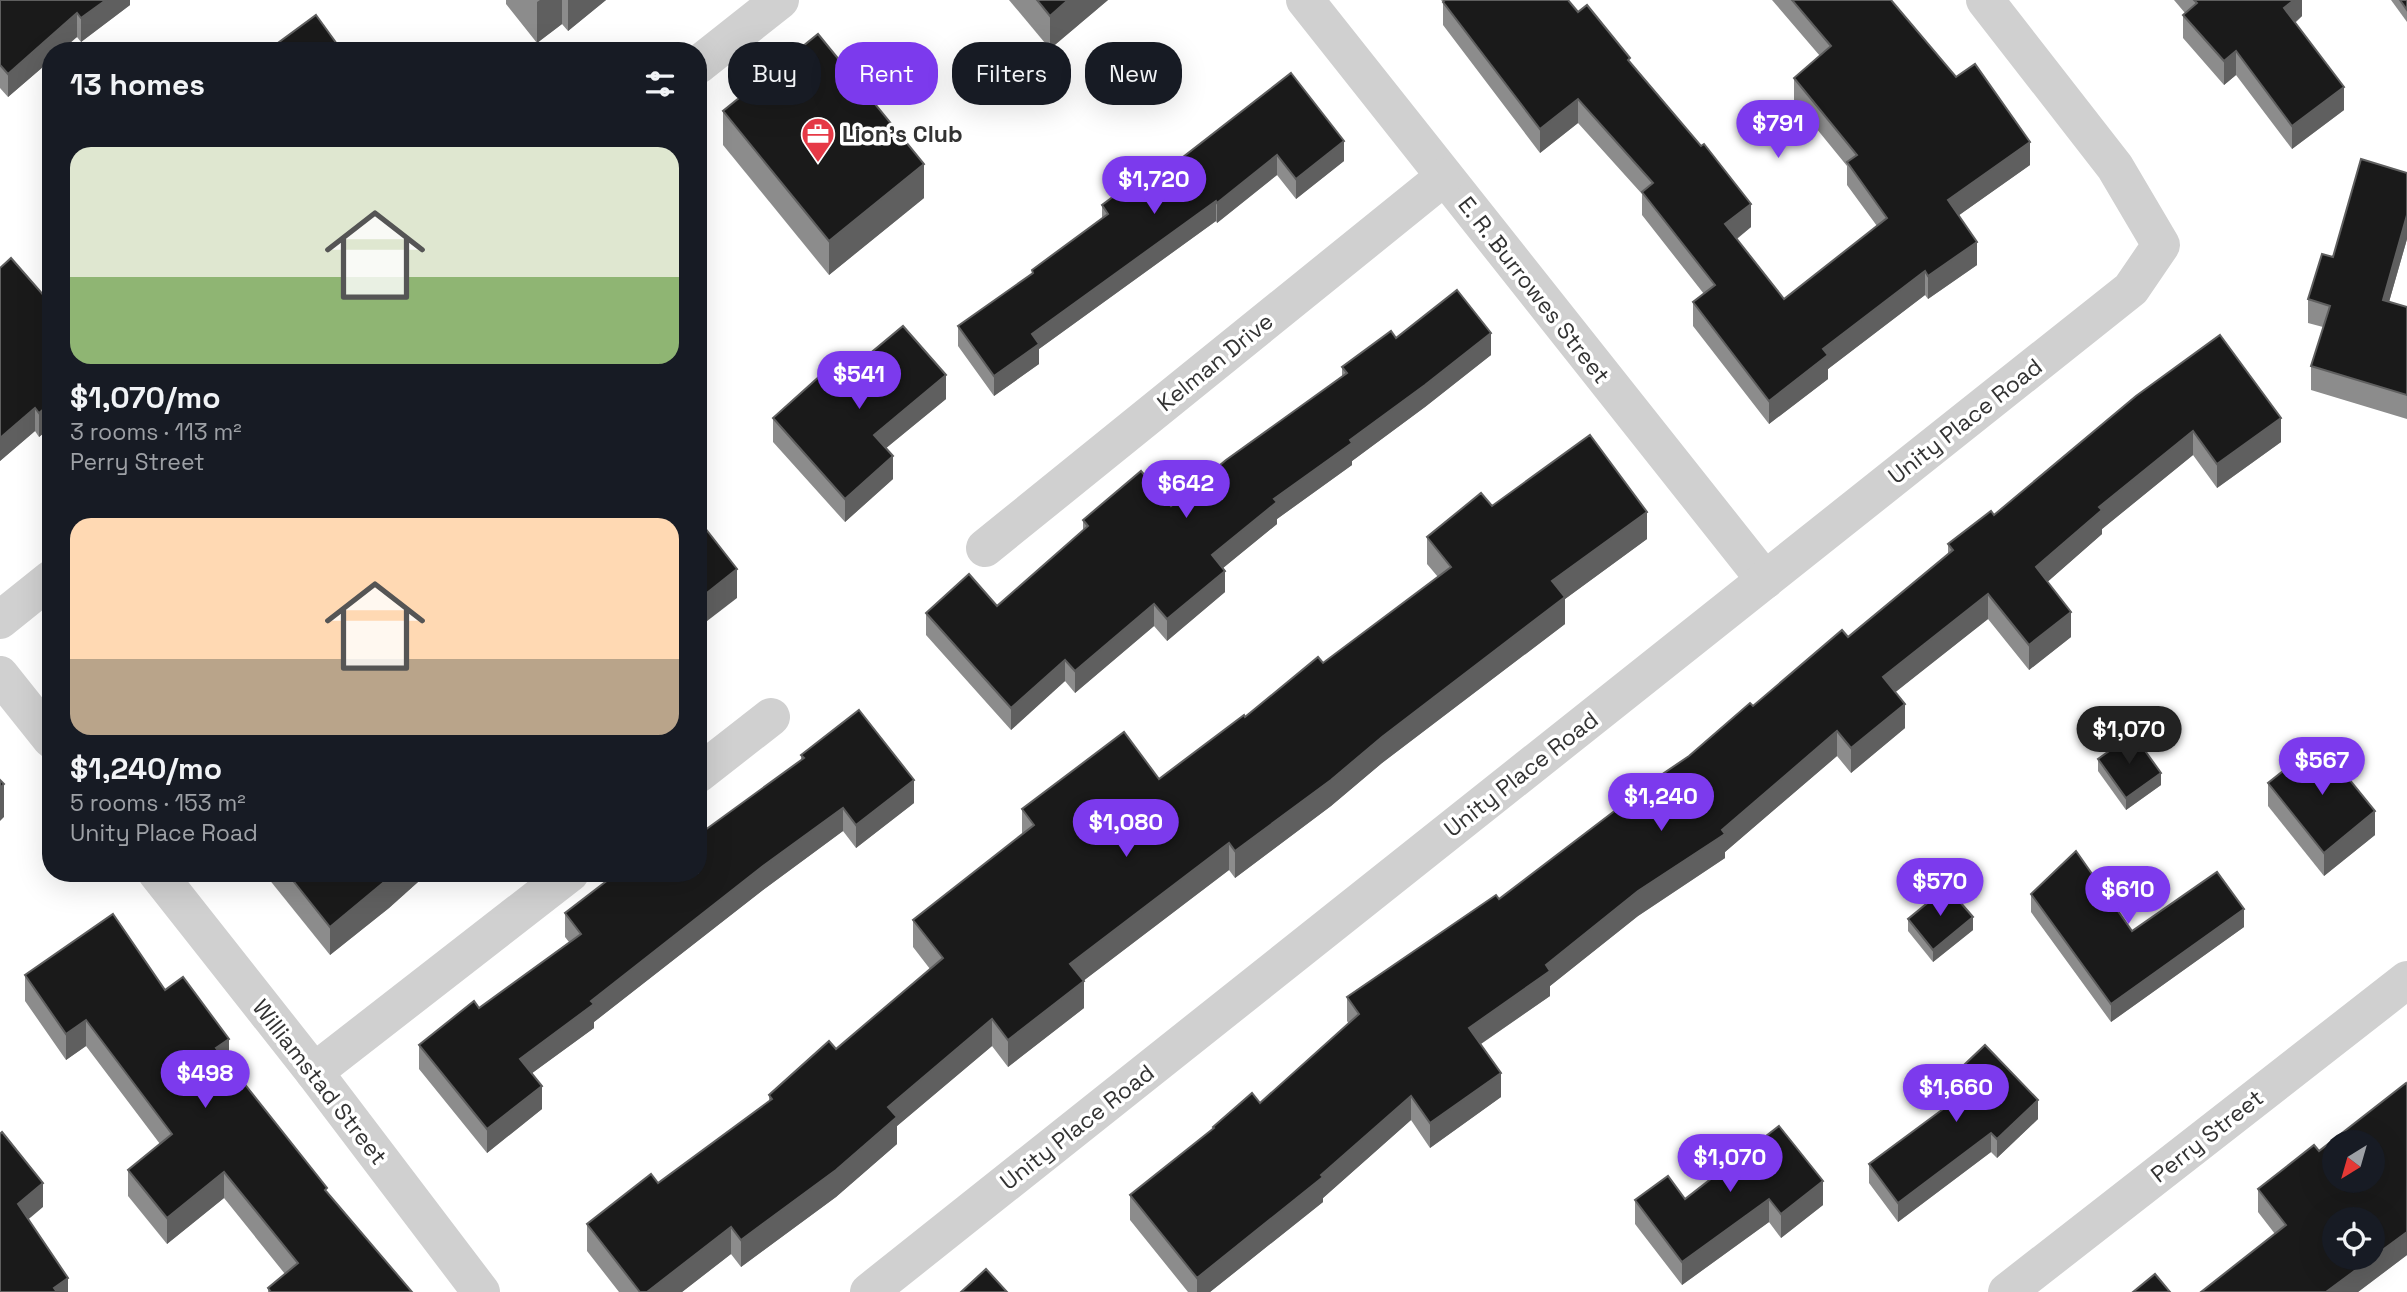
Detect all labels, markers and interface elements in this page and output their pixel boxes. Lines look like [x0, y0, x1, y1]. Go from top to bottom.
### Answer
chip: Buy [728, 42, 821, 105]
chip: Rent [835, 42, 938, 105]
chip: Filters [952, 42, 1071, 105]
chip: New [1085, 42, 1182, 105]
text: 13 homes [70, 65, 205, 104]
icon: filters [641, 65, 679, 103]
pin: $791 [1737, 100, 1819, 160]
text: $791 [1752, 108, 1804, 138]
office icon: Lion's Club [799, 115, 837, 164]
place label: Lion's Club [842, 119, 963, 149]
pin: $1,720 [1097, 156, 1211, 216]
text: $1,720 [1118, 164, 1190, 194]
street label: E. R. Burrowes Street [1451, 190, 1617, 390]
icon: home [312, 192, 438, 318]
street label: Kelman Drive [1151, 306, 1279, 418]
street label: Unity Place Road [1882, 351, 2048, 491]
pin: $541 [818, 352, 900, 411]
text: $541 [833, 359, 885, 389]
text: $1,070/mo [70, 378, 221, 417]
text: 3 rooms · 113 m² [70, 417, 242, 447]
text: Perry Street [70, 447, 205, 477]
pin: $642 [1145, 461, 1227, 520]
text: $642 [1158, 468, 1214, 498]
icon: home [312, 563, 438, 689]
street label: Unity Place Road [1438, 704, 1604, 844]
pin: $1,070 [2072, 706, 2186, 766]
text: $1,070 [2093, 714, 2165, 744]
pin: $567 [2281, 738, 2363, 797]
text: $567 [2295, 745, 2349, 775]
text: $1,240/mo [70, 749, 222, 788]
pin: $1,240 [1604, 774, 1718, 833]
text: $1,240 [1624, 781, 1698, 811]
text: 5 rooms · 153 m² [70, 788, 246, 818]
pin: $1,080 [1069, 800, 1183, 859]
text: $1,080 [1089, 807, 1163, 837]
text: Unity Place Road [70, 818, 258, 848]
pin: $570 [1899, 858, 1981, 918]
text: $570 [1912, 866, 1968, 896]
pin: $610 [2087, 866, 2169, 926]
text: $610 [2101, 874, 2155, 904]
street label: Williamstad Street [246, 993, 394, 1171]
pin: $498 [164, 1050, 246, 1110]
street label: Unity Place Road [994, 1057, 1160, 1197]
text: $498 [177, 1058, 233, 1088]
pin: $1,660 [1899, 1064, 2013, 1124]
text: $1,660 [1919, 1072, 1993, 1102]
street label: Perry Street [2145, 1083, 2269, 1189]
north arrow [2322, 1130, 2385, 1194]
map controls [2322, 1130, 2385, 1270]
pin: $1,070 [1673, 1134, 1787, 1194]
text: $1,070 [1694, 1142, 1766, 1172]
button: locate [2322, 1207, 2385, 1270]

